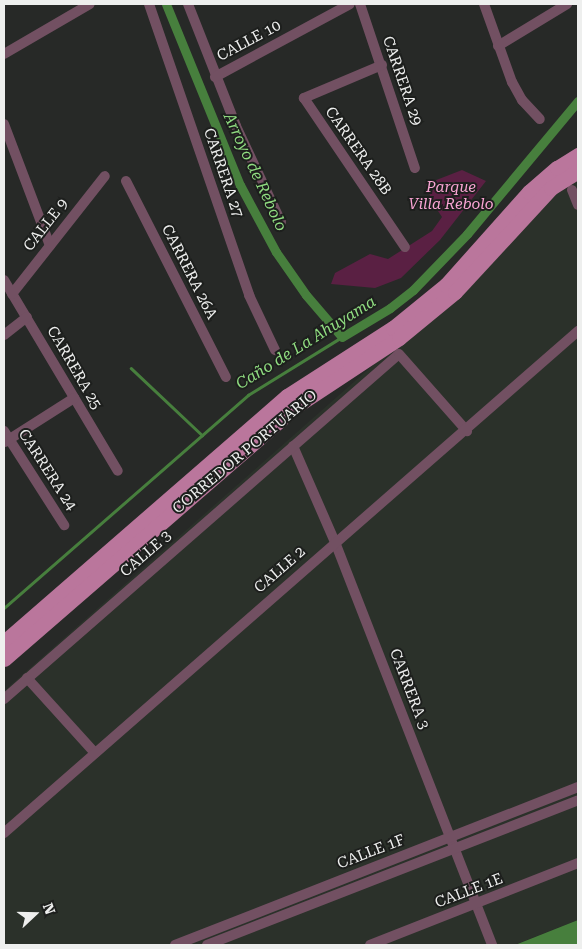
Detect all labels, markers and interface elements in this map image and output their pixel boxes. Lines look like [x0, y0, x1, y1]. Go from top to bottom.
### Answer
street label: CALLE 10 [214, 17, 284, 65]
street label: CARRERA 29 [378, 34, 426, 128]
street label: CARRERA 28B [321, 103, 395, 199]
water label: Arroyo de Rebolo [219, 110, 291, 234]
street label: CARRERA 27 [199, 126, 247, 220]
park label: Parque Villa Rebolo [408, 178, 494, 213]
street label: CALLE 9 [20, 195, 72, 255]
street label: CARRERA 26A [157, 222, 221, 322]
water label: Caño de La Ahuyama [233, 292, 379, 394]
street label: CARRERA 25 [43, 323, 105, 413]
street label: CORREDOR PORTUARIO [169, 386, 321, 518]
street label: CARRERA 24 [14, 426, 80, 514]
street label: CALLE 3 [117, 527, 175, 581]
street label: CALLE 2 [251, 543, 309, 597]
street label: CARRERA 3 [385, 646, 433, 732]
street label: CALLE 1F [335, 831, 407, 873]
street label: CALLE 1E [433, 870, 505, 912]
north arrow [10, 889, 60, 939]
text: N [40, 901, 58, 917]

